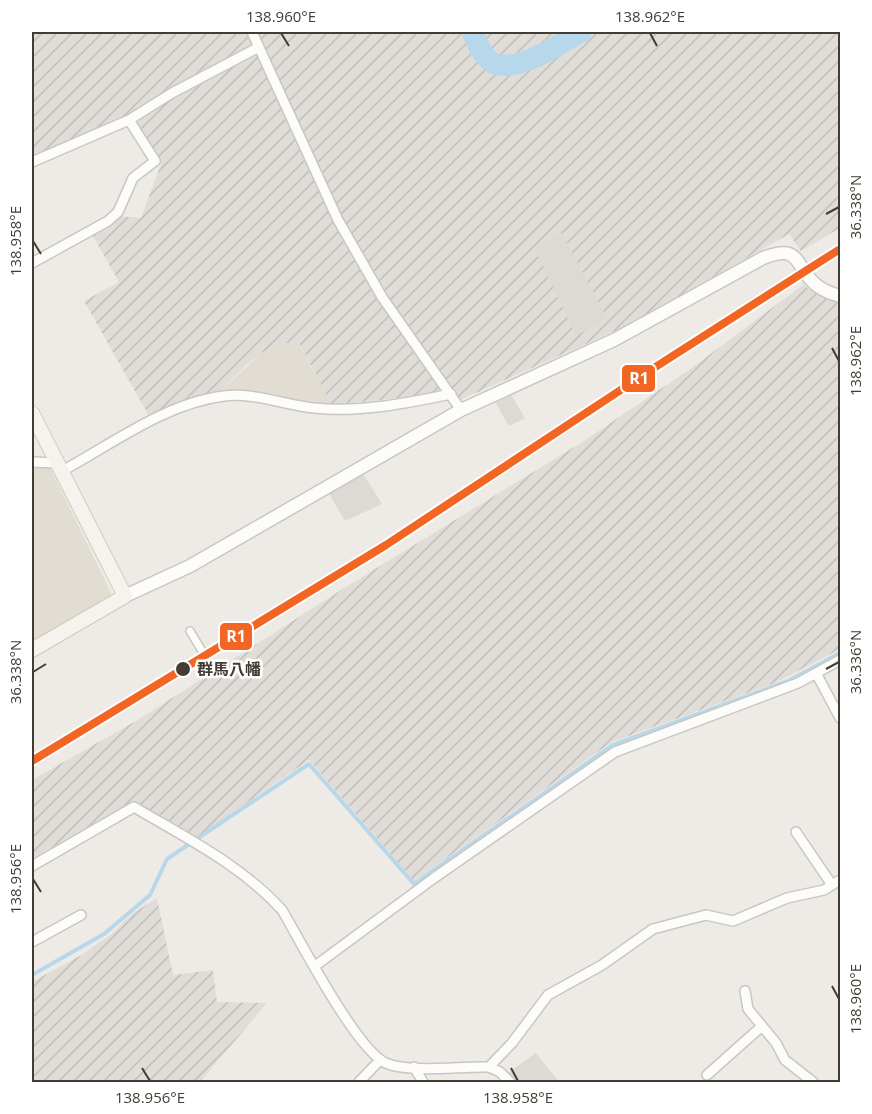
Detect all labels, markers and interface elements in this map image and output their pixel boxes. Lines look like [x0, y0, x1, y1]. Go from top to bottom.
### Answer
text: 138.960°E [246, 6, 316, 26]
text: 138.962°E [615, 6, 685, 26]
text: 36.338°N [845, 175, 865, 239]
text: 138.958°E [5, 206, 25, 276]
text: 138.962°E [845, 326, 865, 396]
line badge: R1 [621, 364, 656, 393]
text: R1 [629, 367, 649, 389]
line badge: R1 [219, 622, 253, 651]
text: R1 [226, 625, 246, 647]
text: 36.336°N [845, 630, 865, 694]
text: 36.338°N [5, 640, 25, 704]
place label: 群馬八幡 [197, 658, 261, 680]
marker: 群馬八幡 [174, 660, 192, 678]
text: 138.956°E [5, 844, 25, 914]
text: 138.960°E [845, 964, 865, 1034]
text: 138.956°E [115, 1087, 185, 1107]
text: 138.958°E [483, 1087, 553, 1107]

